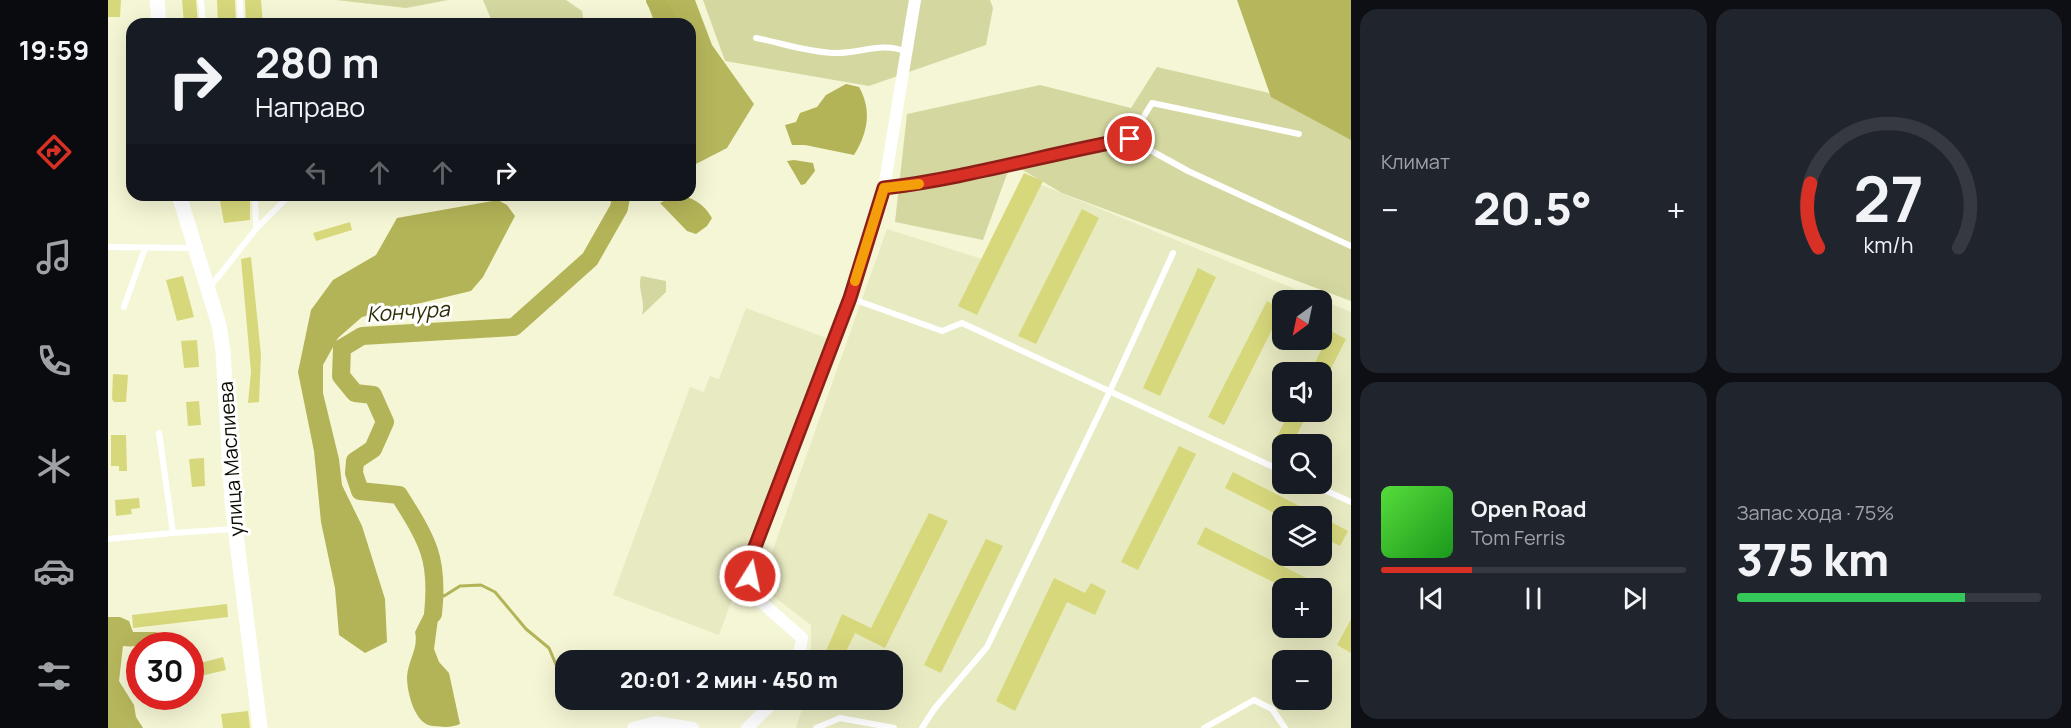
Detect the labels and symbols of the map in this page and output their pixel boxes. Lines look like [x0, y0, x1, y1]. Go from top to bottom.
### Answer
pin [1104, 113, 1155, 164]
north arrow [1272, 290, 1332, 350]
water label: Кончура [366, 294, 452, 328]
street label: улица Маслиева [212, 380, 249, 538]
position arrow [718, 544, 782, 608]
speed limit sign: 30 [126, 632, 204, 710]

